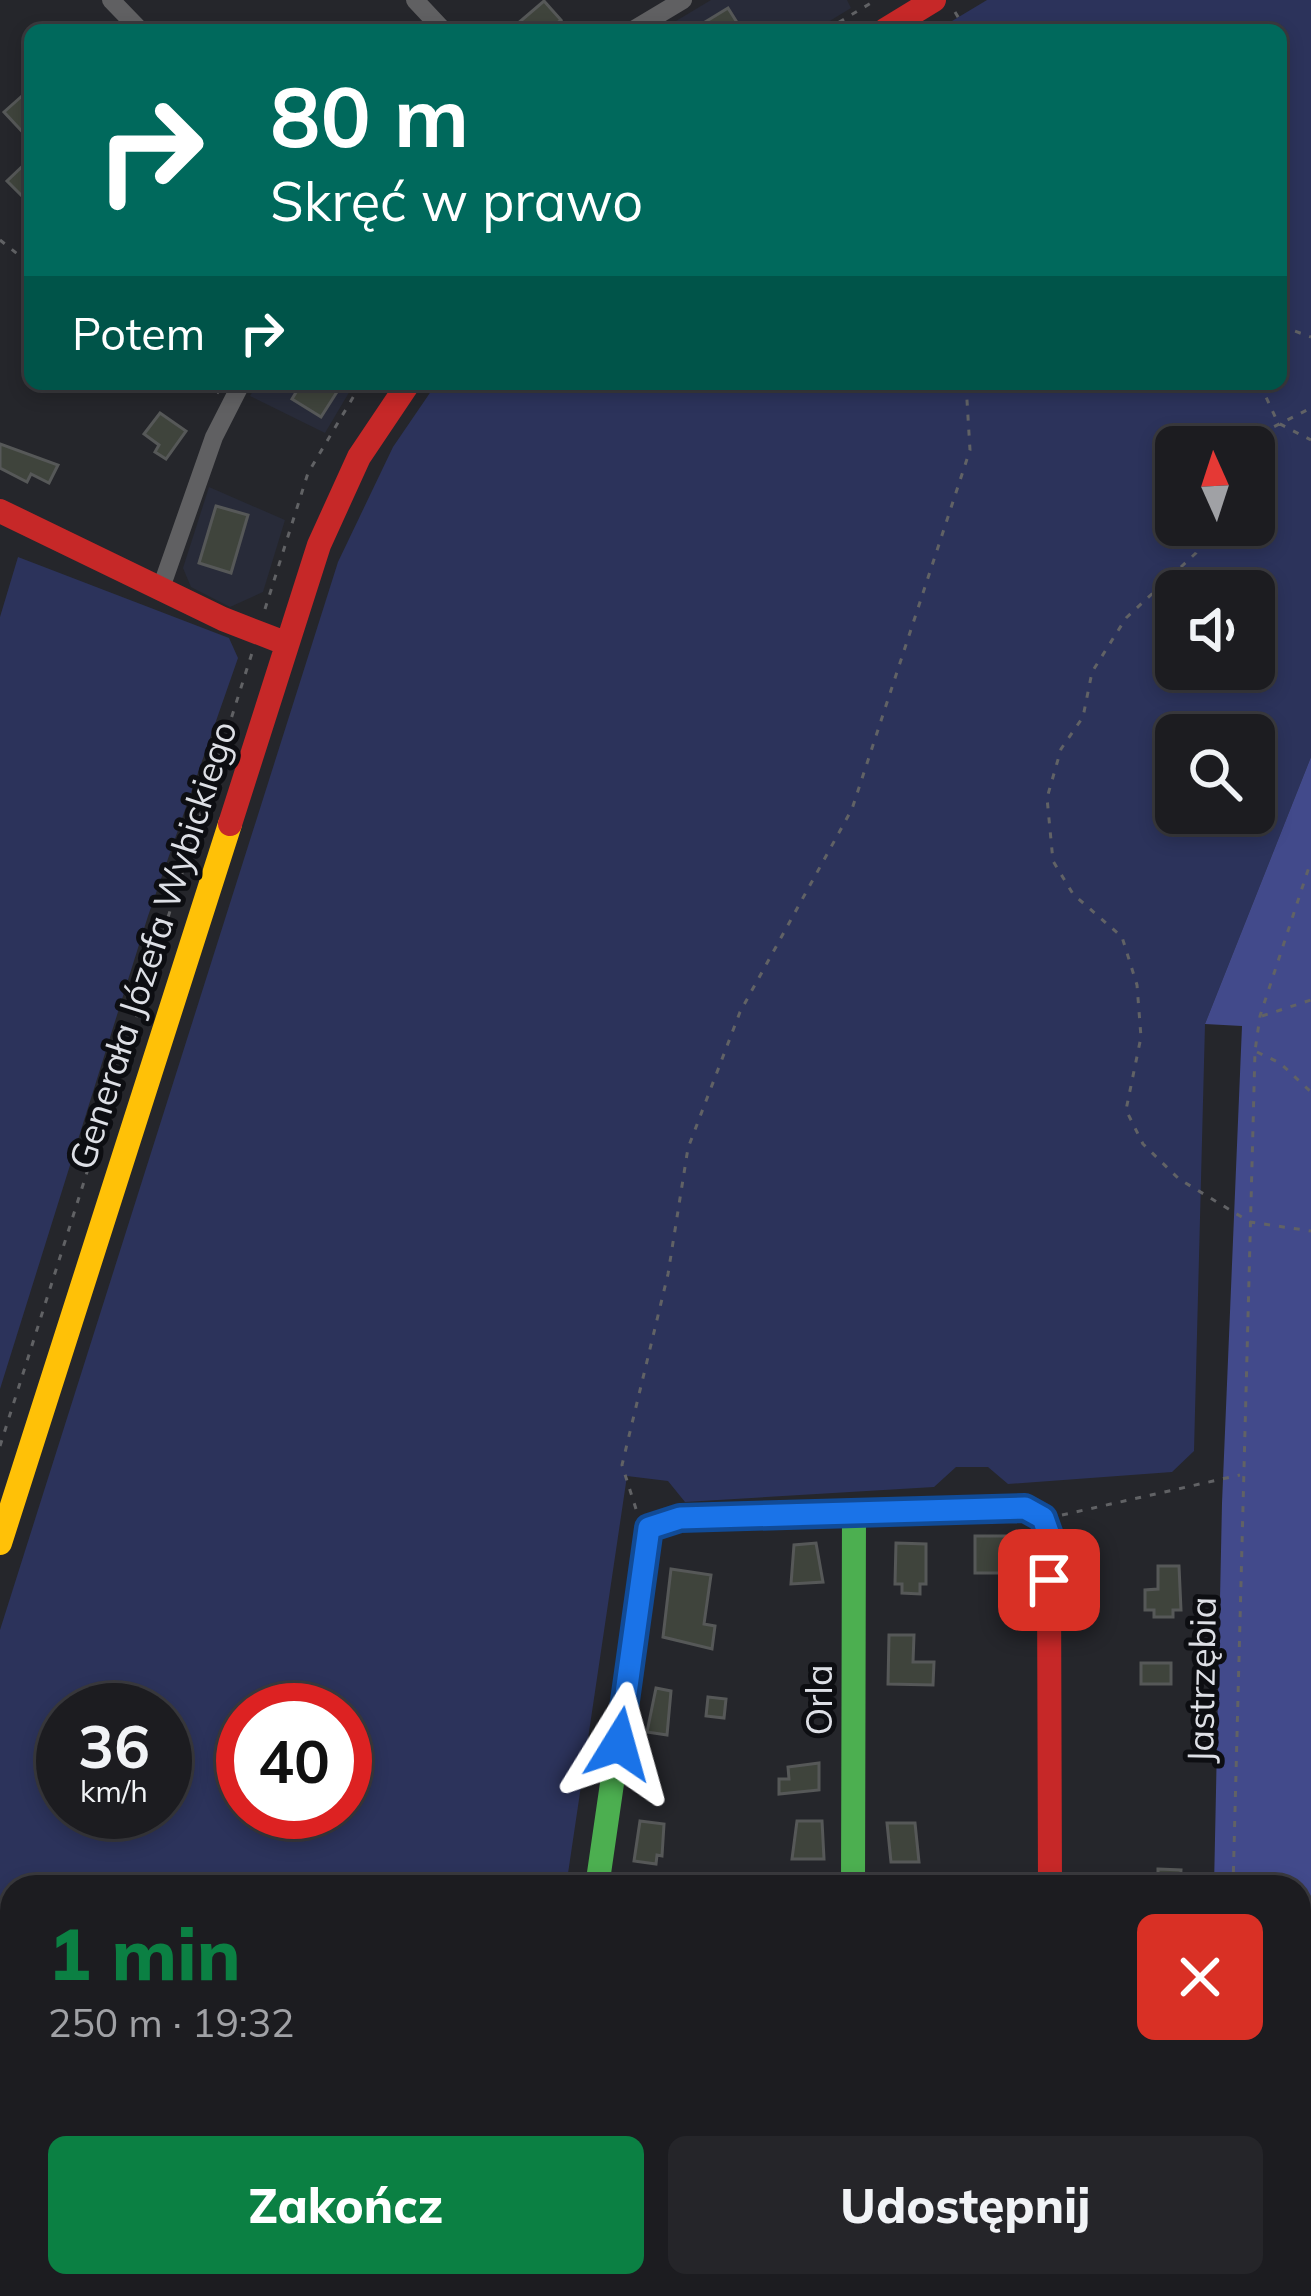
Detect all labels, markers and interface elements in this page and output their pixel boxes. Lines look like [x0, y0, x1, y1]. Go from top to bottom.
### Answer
text: 80 m [270, 63, 469, 168]
icon: right [72, 72, 228, 228]
text: Skręć w prawo [270, 167, 643, 235]
icon: right [229, 300, 295, 366]
text: Potem [72, 305, 205, 361]
north arrow [1155, 426, 1275, 546]
map controls [1155, 426, 1275, 834]
button: sound [1155, 570, 1275, 690]
button: search [1155, 714, 1275, 834]
street label: Generała Józefa Wybickiego [58, 715, 246, 1175]
pin [998, 1529, 1100, 1631]
icon: arrive [1016, 1547, 1082, 1613]
street label: Jastrzębia [1177, 1596, 1225, 1764]
street label: Orla [796, 1664, 841, 1736]
position arrow [556, 1681, 682, 1807]
speed limit sign: 40 [216, 1683, 372, 1839]
text: 36 [78, 1708, 150, 1783]
text: km/h [80, 1772, 148, 1810]
text: 1 min [48, 1908, 241, 1998]
button: close [1137, 1914, 1263, 2040]
text: 250 m · 19:32 [48, 1998, 294, 2047]
button: Zakończ [48, 2136, 644, 2274]
button: Udostępnij [668, 2136, 1263, 2274]

